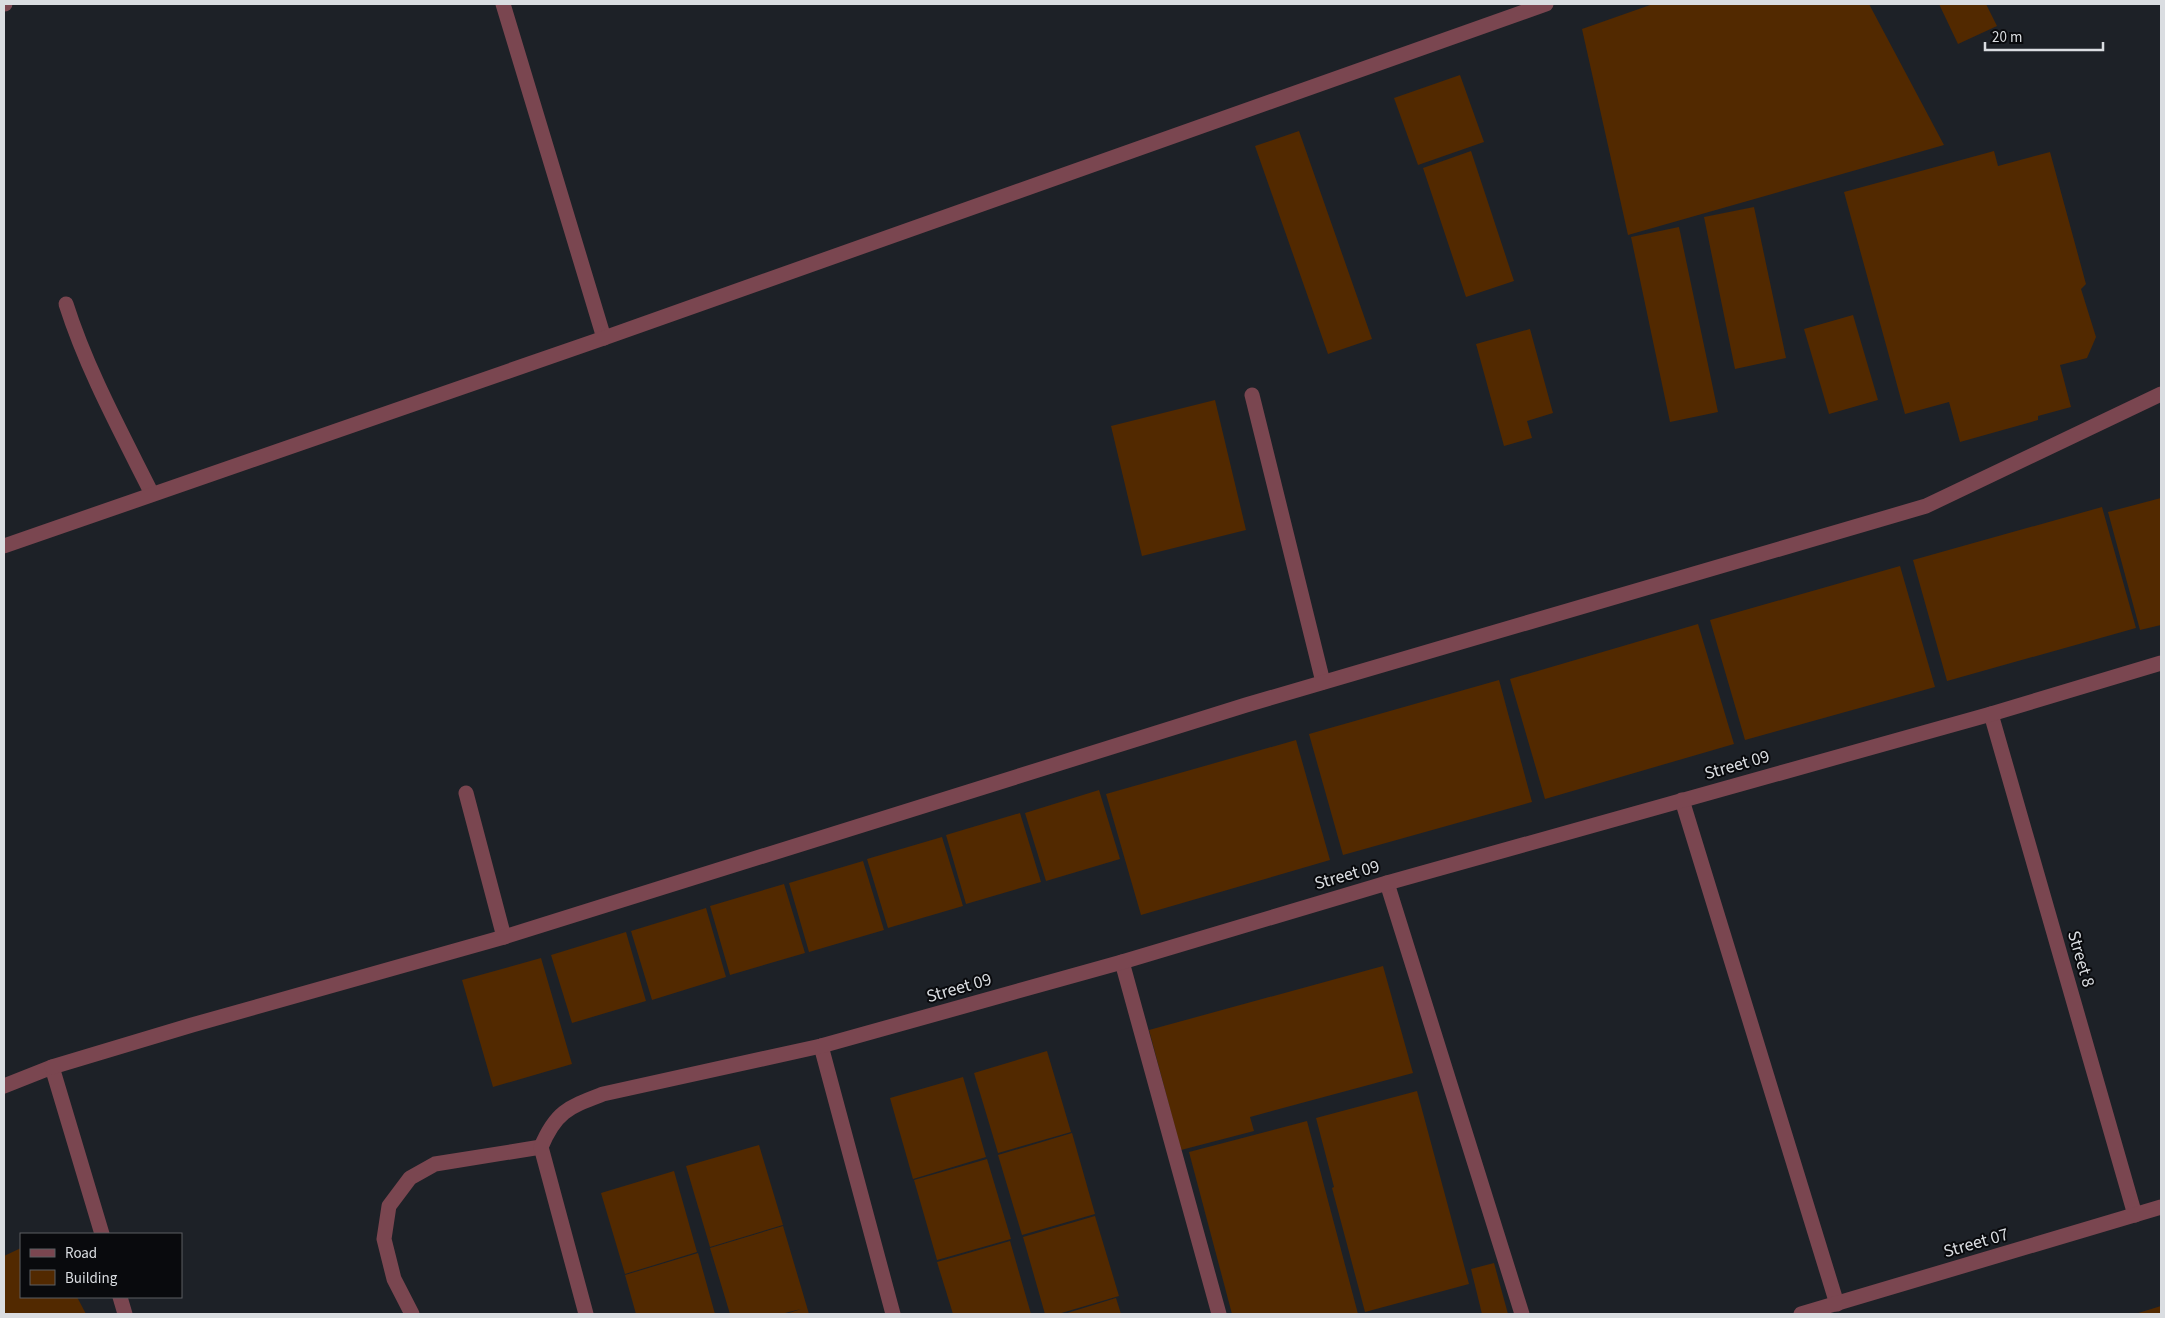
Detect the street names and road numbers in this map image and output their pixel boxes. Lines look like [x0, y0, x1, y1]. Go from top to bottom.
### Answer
street label: Street 09 [1702, 744, 1772, 786]
street label: Street 09 [1312, 854, 1382, 896]
street label: Street 8 [2061, 928, 2101, 990]
street label: Street 09 [924, 967, 994, 1009]
street label: Street 07 [1941, 1222, 2011, 1264]

